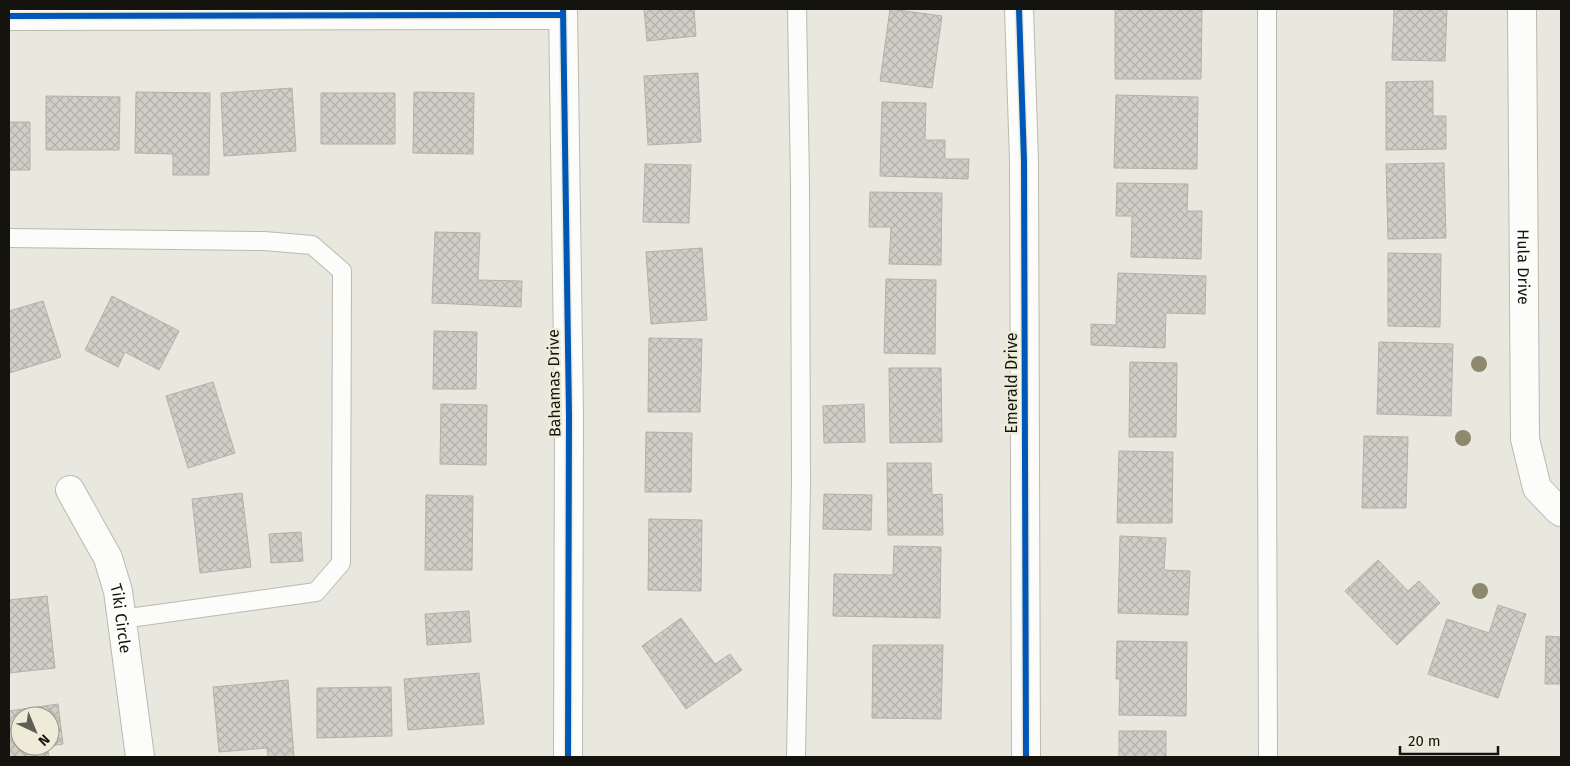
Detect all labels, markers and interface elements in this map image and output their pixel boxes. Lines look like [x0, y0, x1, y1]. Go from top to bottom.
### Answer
street label: Hula Drive [1514, 229, 1534, 305]
street label: Bahamas Drive [544, 329, 564, 437]
street label: Emerald Drive [1002, 333, 1021, 433]
street label: Tiki Circle [107, 581, 136, 654]
north arrow [10, 706, 60, 756]
scale bar [1400, 724, 1498, 756]
text: N [34, 731, 53, 749]
text: 20 m [1408, 732, 1441, 750]

